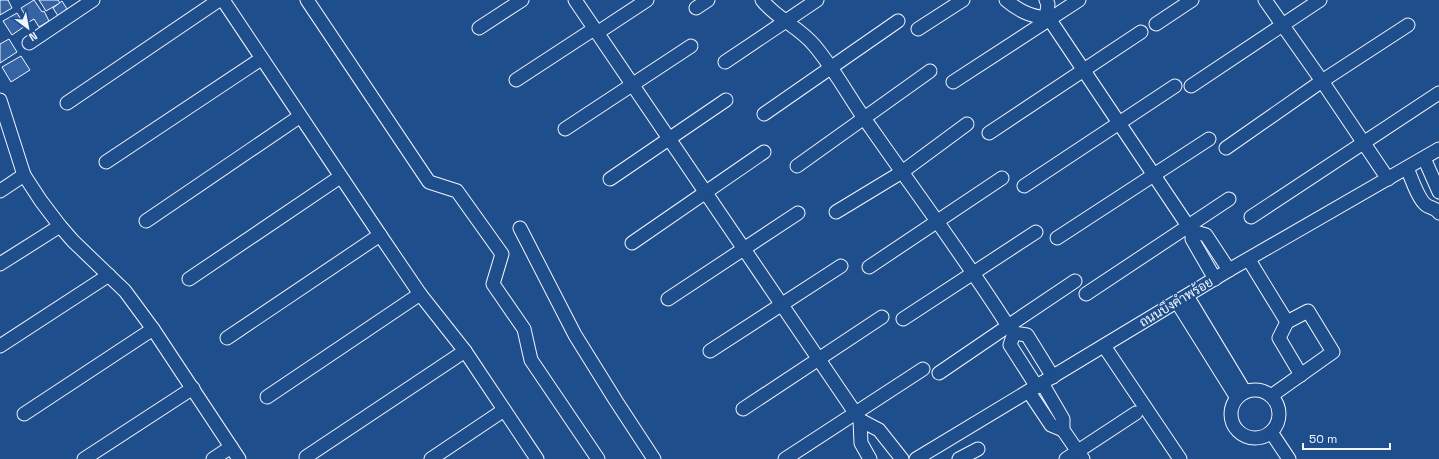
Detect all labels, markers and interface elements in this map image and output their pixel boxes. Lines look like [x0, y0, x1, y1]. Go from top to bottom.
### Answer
north arrow [8, 8, 48, 48]
text: N [26, 29, 40, 44]
street label: ถนนบึงคำพร้อย [1135, 272, 1216, 331]
scale bar [1303, 425, 1390, 451]
text: 50 m [1309, 431, 1337, 447]

